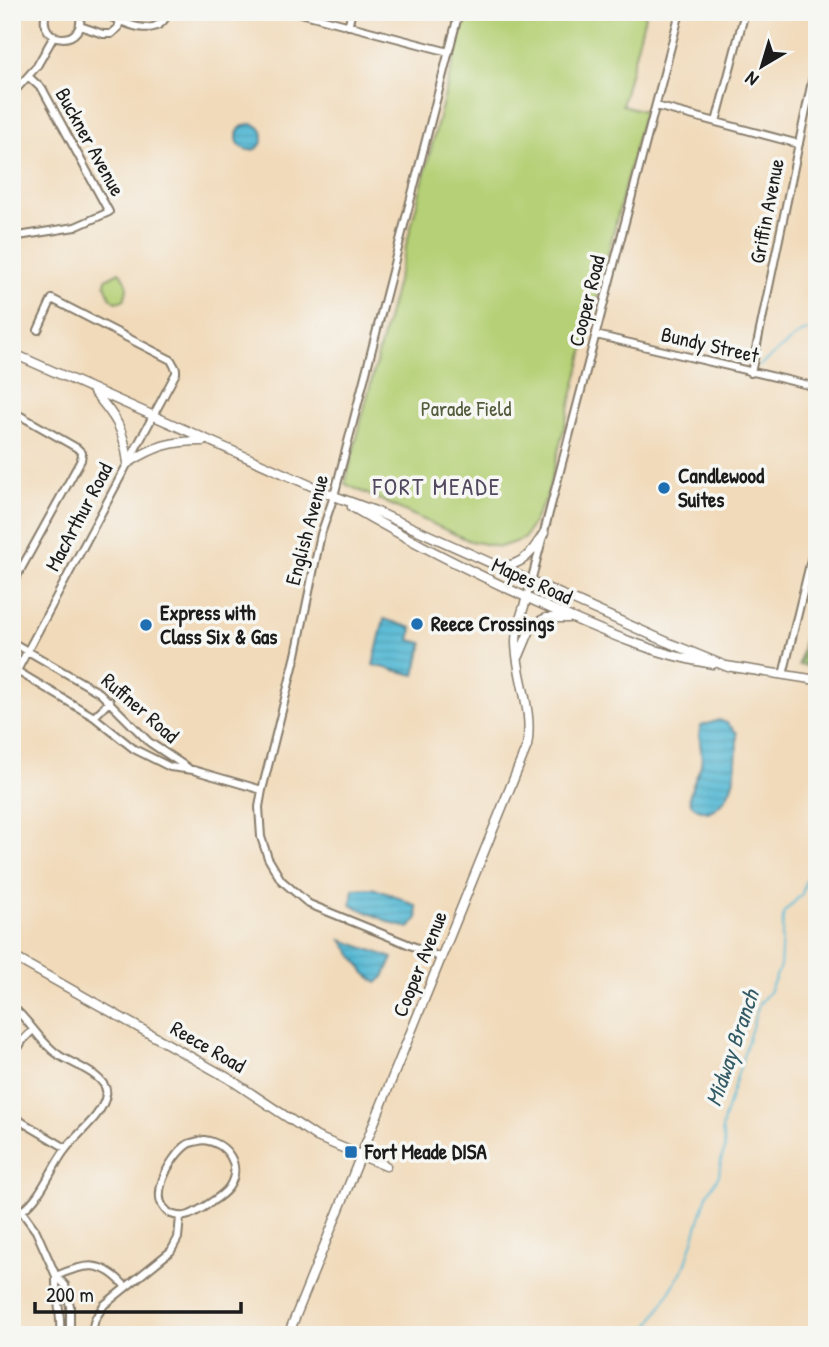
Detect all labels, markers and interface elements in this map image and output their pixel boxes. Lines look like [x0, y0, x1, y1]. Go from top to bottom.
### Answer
north arrow [728, 32, 798, 102]
text: N [740, 66, 764, 93]
street label: Buckner Avenue [49, 82, 132, 201]
street label: Griffin Avenue [742, 156, 791, 266]
street label: Cooper Road [561, 252, 612, 350]
street label: Bundy Street [658, 319, 763, 370]
park label: Parade Field [421, 394, 511, 423]
street label: MacArthur Road [38, 457, 119, 576]
place label: Candlewood Suites [678, 461, 765, 514]
district label: FORT MEADE [372, 470, 501, 502]
street label: English Avenue [278, 471, 335, 588]
marker: Candlewood Suites [656, 480, 672, 496]
street label: Mapes Road [487, 550, 577, 611]
place label: Express with Class Six & Gas [160, 598, 277, 651]
place label: Reece Crossings [431, 609, 554, 639]
marker: Reece Crossings [409, 616, 425, 632]
marker: Express with Class Six & Gas [138, 617, 154, 633]
street label: Ruffner Road [95, 666, 185, 749]
street label: Cooper Avenue [385, 906, 454, 1021]
water label: Midway Branch [697, 984, 767, 1110]
street label: Reece Road [165, 1014, 251, 1080]
place label: Fort Meade DISA [364, 1137, 487, 1166]
marker: Fort Meade DISA [343, 1144, 359, 1160]
scale bar [35, 1270, 242, 1314]
text: 200 m [46, 1280, 94, 1309]

